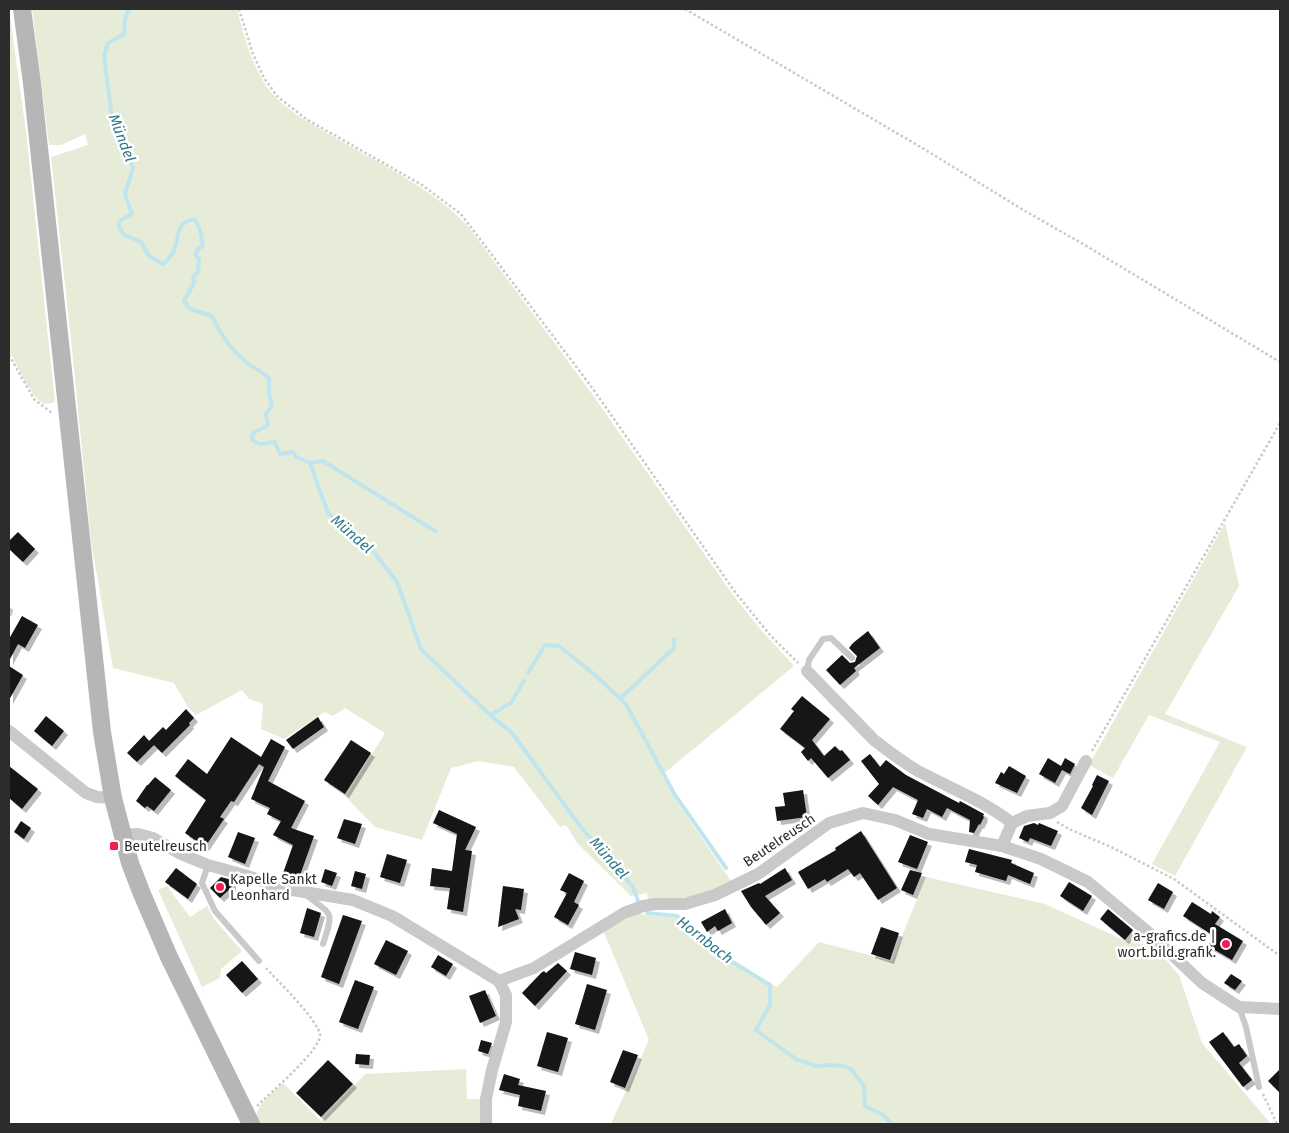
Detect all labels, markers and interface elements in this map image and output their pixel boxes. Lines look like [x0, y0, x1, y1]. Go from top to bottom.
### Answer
water label: Mündel [105, 112, 139, 164]
water label: Mündel [327, 511, 377, 557]
street label: Beutelreusch [740, 810, 818, 871]
water label: Mündel [586, 833, 632, 883]
place label: Beutelreusch [124, 838, 207, 855]
marker: Beutelreusch [108, 840, 120, 852]
place label: Kapelle Sankt Leonhard [230, 871, 318, 904]
marker: Kapelle Sankt Leonhard [214, 881, 226, 893]
water label: Hornbach [673, 913, 737, 967]
place label: a-grafics.de | wort.bild.grafik. [1118, 928, 1216, 961]
marker: a-grafics.de | wort.bild.grafik. [1220, 938, 1232, 950]

